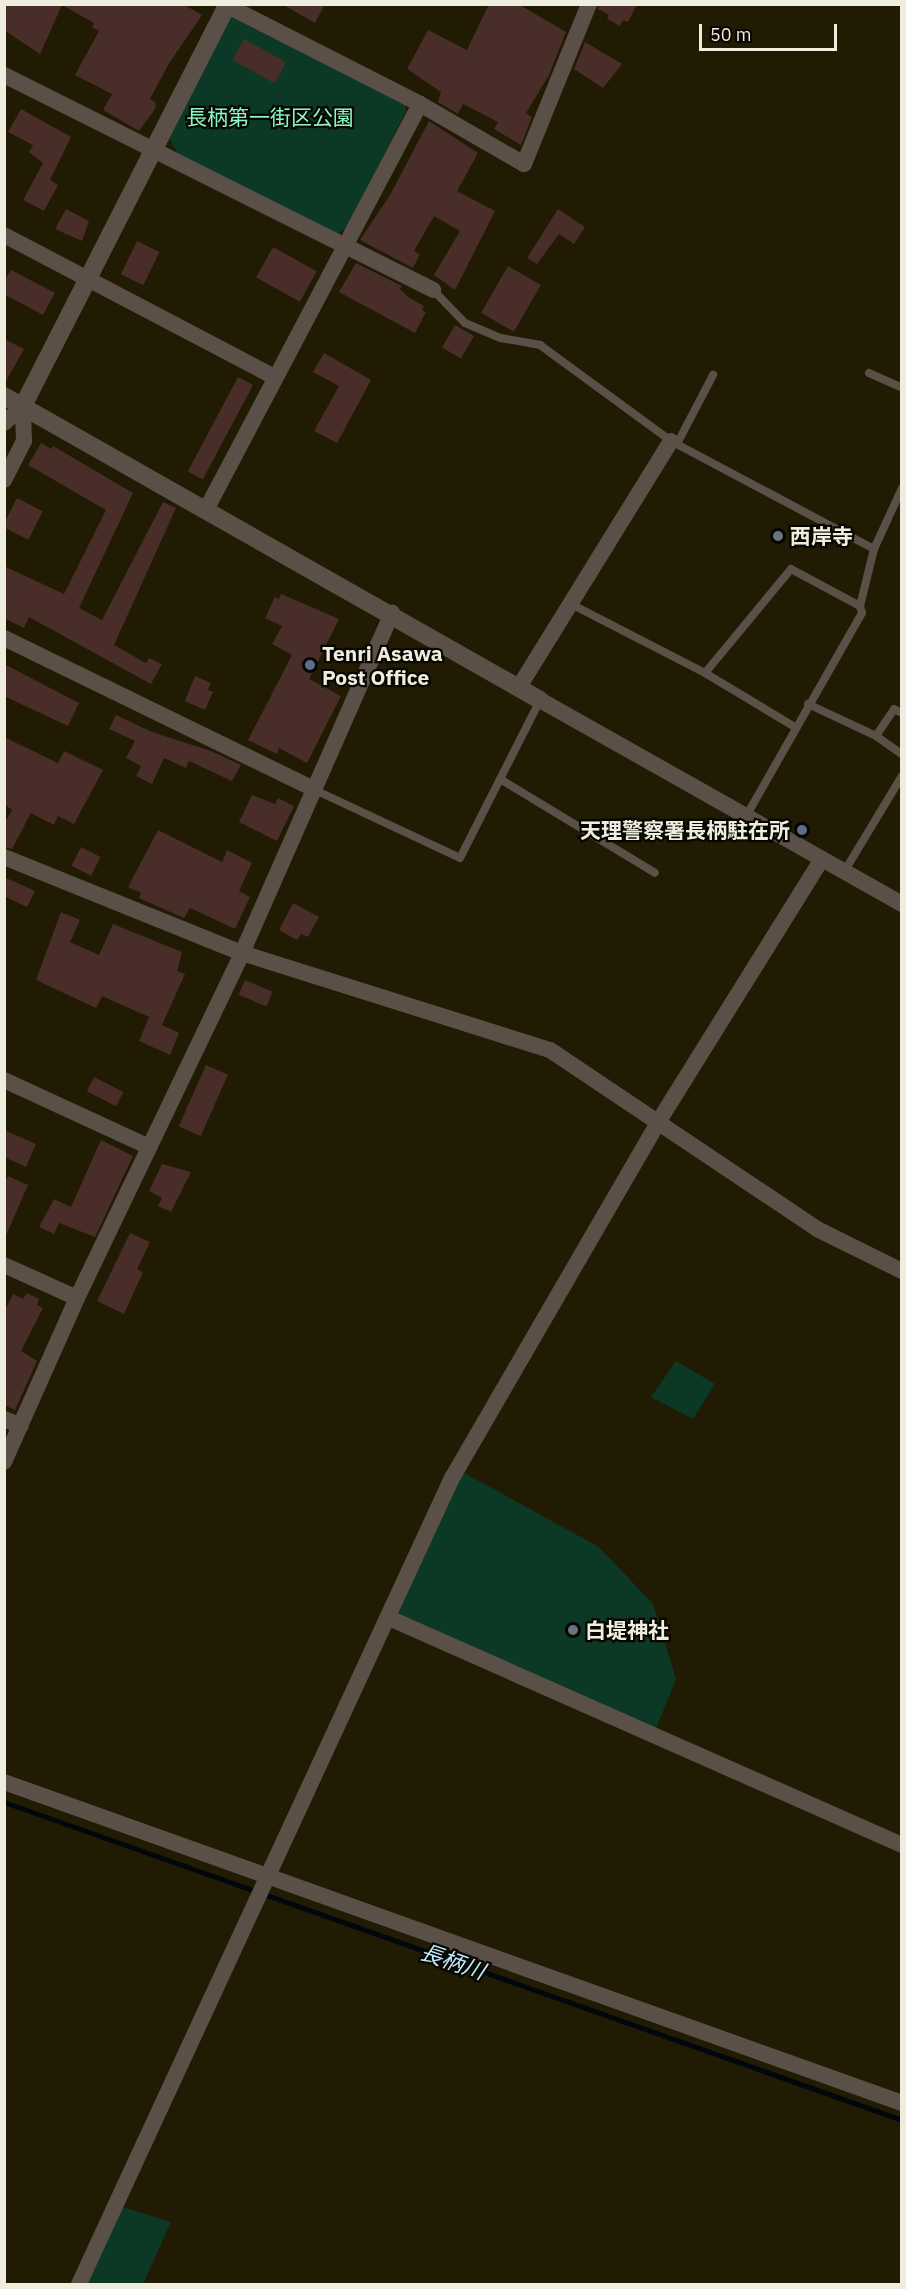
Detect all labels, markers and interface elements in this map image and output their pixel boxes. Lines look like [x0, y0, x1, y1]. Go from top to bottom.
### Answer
scale bar [702, 12, 840, 50]
text: 50 m [710, 23, 752, 46]
park label: 長柄第一街区公園 [186, 104, 354, 130]
place label: 西岸寺 [790, 523, 853, 549]
marker: 西岸寺 [771, 529, 785, 543]
place label: Tenri Asawa Post Office [322, 640, 443, 690]
marker: Tenri Asawa Post Office [303, 658, 317, 672]
place label: 天理警察署長柄駐在所 [580, 817, 790, 843]
marker: 天理警察署長柄駐在所 [795, 823, 809, 837]
place label: 白堤神社 [585, 1617, 669, 1643]
marker: 白堤神社 [566, 1623, 580, 1637]
water label: 長柄川 [418, 1938, 488, 1984]

